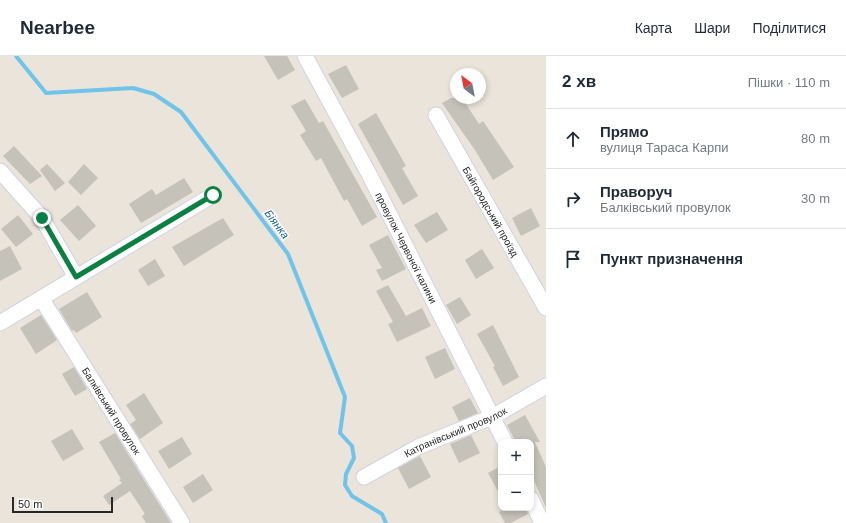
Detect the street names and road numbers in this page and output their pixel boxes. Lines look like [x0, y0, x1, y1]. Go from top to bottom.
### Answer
street label: Байгородський проїзд [461, 165, 521, 258]
street label: провулок Червоної калини [374, 190, 439, 305]
street label: Балківський провулок [80, 365, 143, 457]
street label: Катранівський провулок [402, 404, 509, 459]

